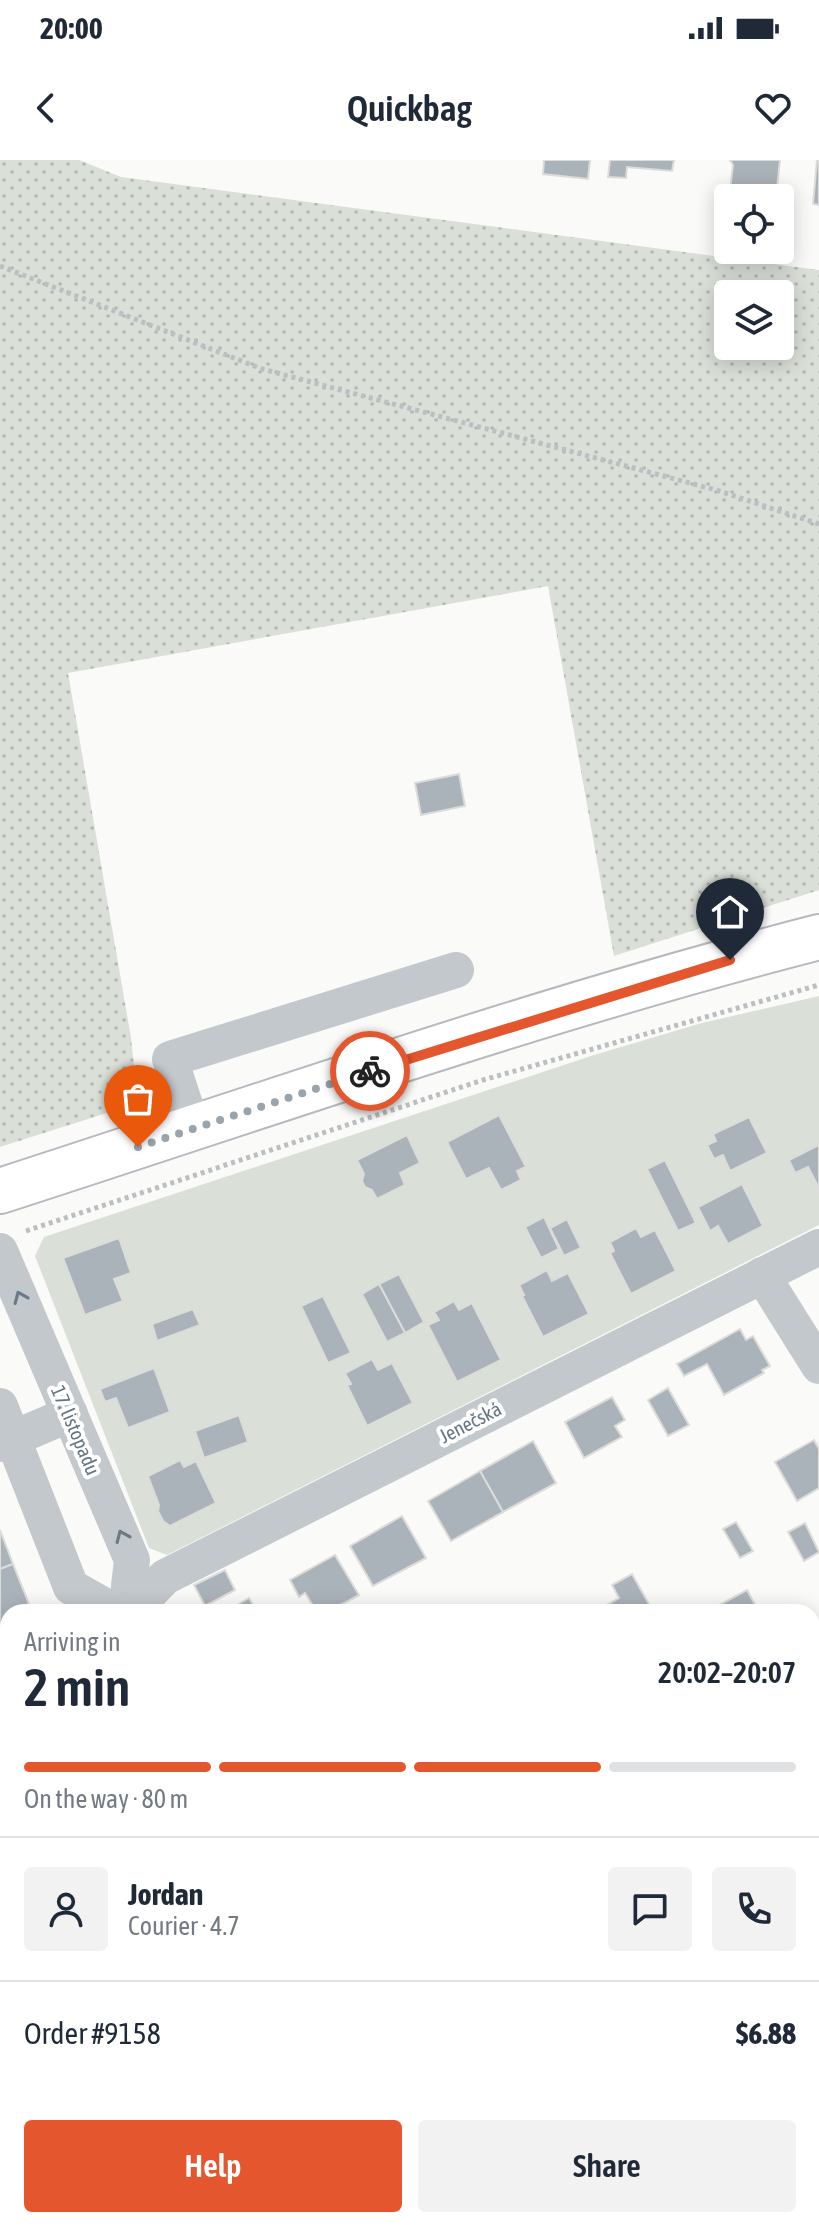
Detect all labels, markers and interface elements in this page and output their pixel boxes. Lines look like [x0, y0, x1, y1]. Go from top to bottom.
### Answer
text: 20:00 [40, 11, 103, 45]
icon: back [24, 86, 68, 130]
icon: heart [751, 86, 795, 130]
text: Quickbag [347, 87, 472, 129]
map controls [714, 184, 794, 360]
button: locate [714, 184, 794, 264]
button: layers [714, 280, 794, 360]
pin [696, 878, 764, 960]
icon: home [708, 890, 752, 934]
courier [330, 1031, 410, 1111]
icon: bike [348, 1049, 392, 1093]
pin [104, 1065, 172, 1147]
icon: bag [116, 1077, 160, 1121]
one-way arrow [13, 1291, 29, 1305]
street label: 17. listopadu [47, 1382, 105, 1478]
street label: Jenečská [435, 1397, 505, 1447]
one-way arrow [116, 1530, 132, 1544]
text: Arriving in [24, 1627, 121, 1657]
text: 20:02–20:07 [658, 1655, 796, 1689]
text: 2 min [24, 1657, 130, 1717]
text: On the way · 80 m [24, 1784, 188, 1814]
button: person [24, 1867, 108, 1951]
button: chat [608, 1867, 692, 1951]
button: phone [712, 1867, 796, 1951]
text: Jordan [128, 1877, 203, 1911]
text: Courier · 4.7 [128, 1911, 239, 1941]
text: Order #9158 [24, 2016, 161, 2050]
text: $6.88 [736, 2016, 796, 2050]
button: Help [24, 2120, 402, 2212]
button: Share [418, 2120, 796, 2212]

